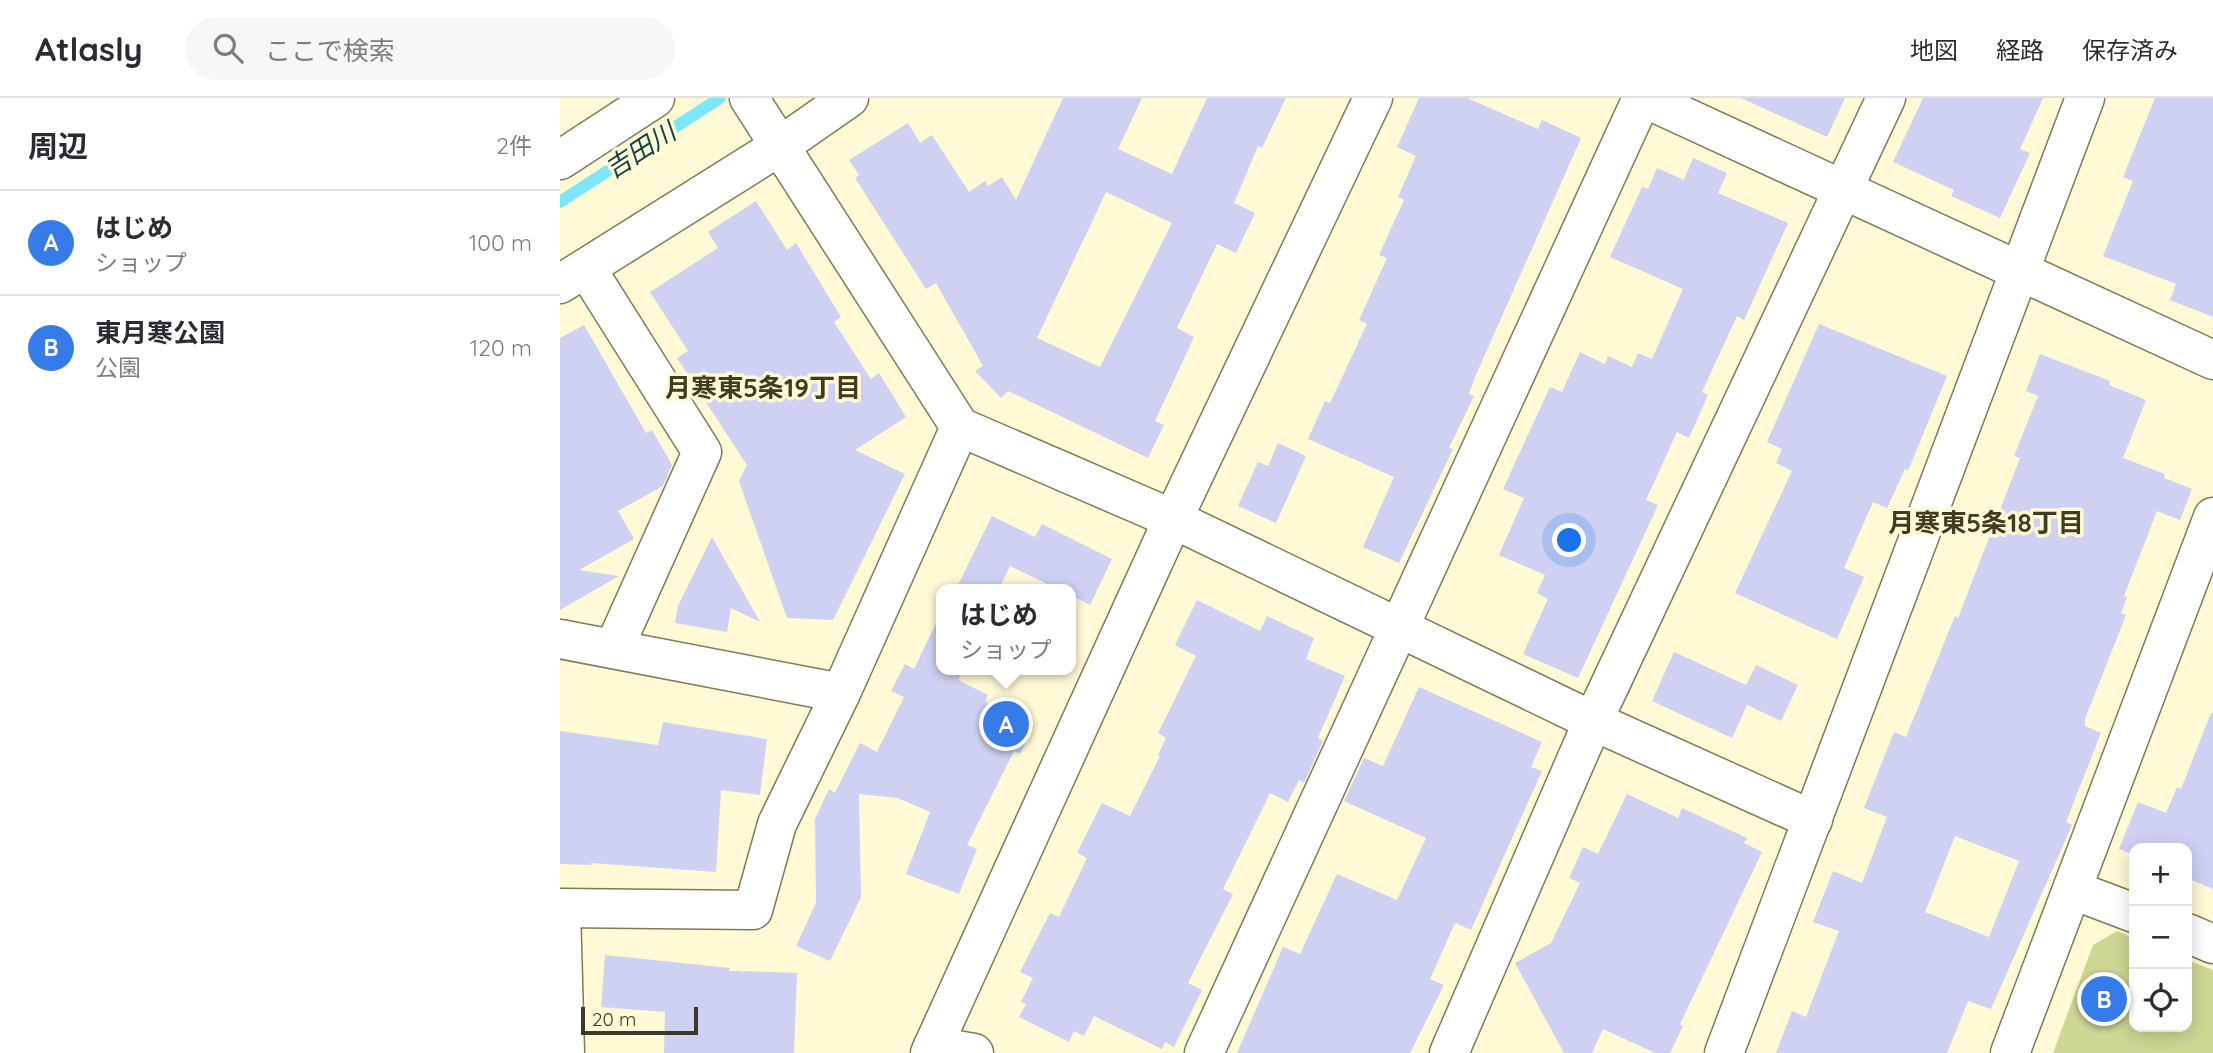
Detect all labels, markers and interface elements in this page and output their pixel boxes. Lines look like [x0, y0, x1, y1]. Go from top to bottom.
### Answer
search box [185, 17, 675, 80]
text: Atlasly [35, 28, 143, 69]
icon: search [209, 29, 247, 67]
text: ここで検索 [265, 34, 395, 67]
text: 地図 [1910, 35, 1958, 65]
text: 経路 [1996, 35, 2044, 65]
text: 保存済み [2082, 35, 2178, 65]
water label: 吉田川 [598, 113, 684, 185]
text: 周辺 [28, 127, 88, 165]
text: 2件 [496, 131, 532, 160]
text: はじめ [95, 211, 173, 244]
text: A [44, 228, 58, 257]
text: 100 m [469, 228, 532, 257]
text: ショップ [95, 248, 187, 277]
text: 東月寒公園 [95, 316, 225, 349]
text: B [43, 333, 59, 362]
text: 120 m [470, 333, 532, 362]
text: 公園 [95, 353, 141, 382]
district label: 月寒東5条19丁目 [665, 371, 861, 404]
district label: 月寒東5条18丁目 [1888, 506, 2084, 539]
your location [1552, 523, 1586, 557]
popup [936, 584, 1076, 675]
text: はじめ [960, 598, 1038, 631]
text: ショップ [960, 635, 1052, 664]
pin: A [983, 698, 1029, 750]
map controls [2129, 843, 2192, 1032]
button: + [2129, 843, 2192, 906]
button: − [2129, 906, 2192, 969]
button: locate [2129, 969, 2192, 1032]
pin: B [2081, 973, 2127, 1025]
scale bar [581, 1004, 698, 1036]
text: 20 m [592, 1007, 636, 1031]

